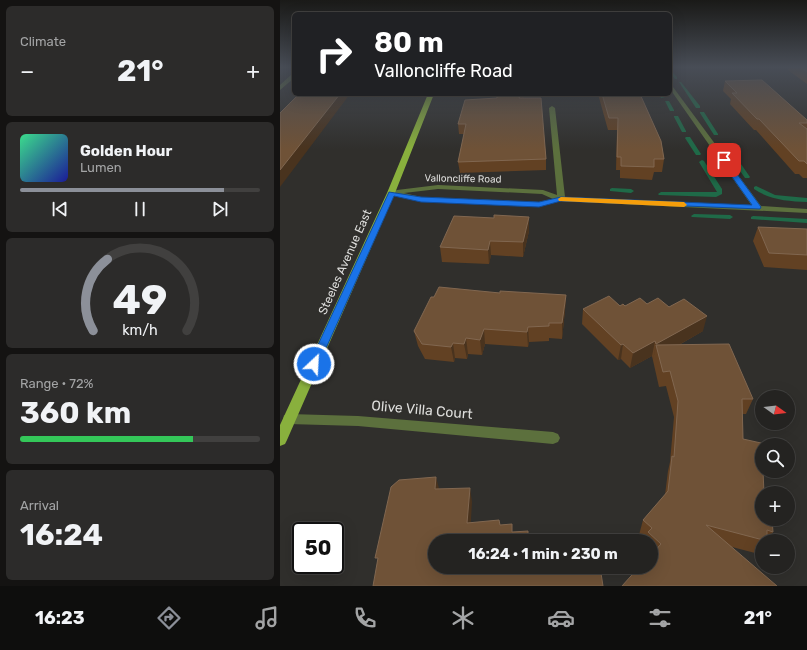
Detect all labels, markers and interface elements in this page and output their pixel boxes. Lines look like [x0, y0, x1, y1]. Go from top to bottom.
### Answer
text: 80 m [374, 26, 444, 59]
icon: right [308, 28, 360, 80]
text: Climate [20, 34, 66, 49]
text: 21° [117, 53, 164, 89]
text: − [20, 58, 34, 85]
text: + [246, 58, 260, 85]
text: Valloncliffe Road [374, 60, 513, 82]
text: Golden Hour [80, 142, 172, 160]
pin [707, 143, 741, 177]
icon: arrive [713, 149, 735, 171]
text: Lumen [80, 160, 122, 175]
street label: Valloncliffe Road [424, 172, 502, 186]
icon: previous [49, 198, 71, 220]
icon: pause [129, 198, 151, 220]
icon: next [209, 198, 231, 220]
street label: Steeles Avenue East [315, 207, 375, 317]
text: 49 [113, 275, 167, 324]
text: km/h [122, 322, 158, 339]
position arrow [293, 343, 335, 385]
text: Range · 72% [20, 376, 93, 391]
north arrow [755, 390, 795, 430]
map controls [755, 390, 795, 574]
text: 360 km [20, 395, 131, 431]
street label: Olive Villa Court [371, 397, 474, 423]
button: search [755, 438, 795, 478]
button: + [755, 486, 795, 526]
text: Arrival [20, 498, 59, 513]
text: 16:24 [20, 517, 103, 553]
speed limit sign: 50 [292, 522, 344, 574]
button: − [755, 534, 795, 574]
text: 16:24 · 1 min · 230 m [468, 545, 618, 563]
icon: directions [155, 604, 183, 632]
icon: music [253, 604, 281, 632]
icon: phone [351, 604, 379, 632]
icon: climate [449, 604, 477, 632]
icon: car [547, 604, 575, 632]
icon: filters [646, 604, 674, 632]
text: 16:23 [35, 607, 85, 629]
text: 21° [744, 607, 772, 629]

